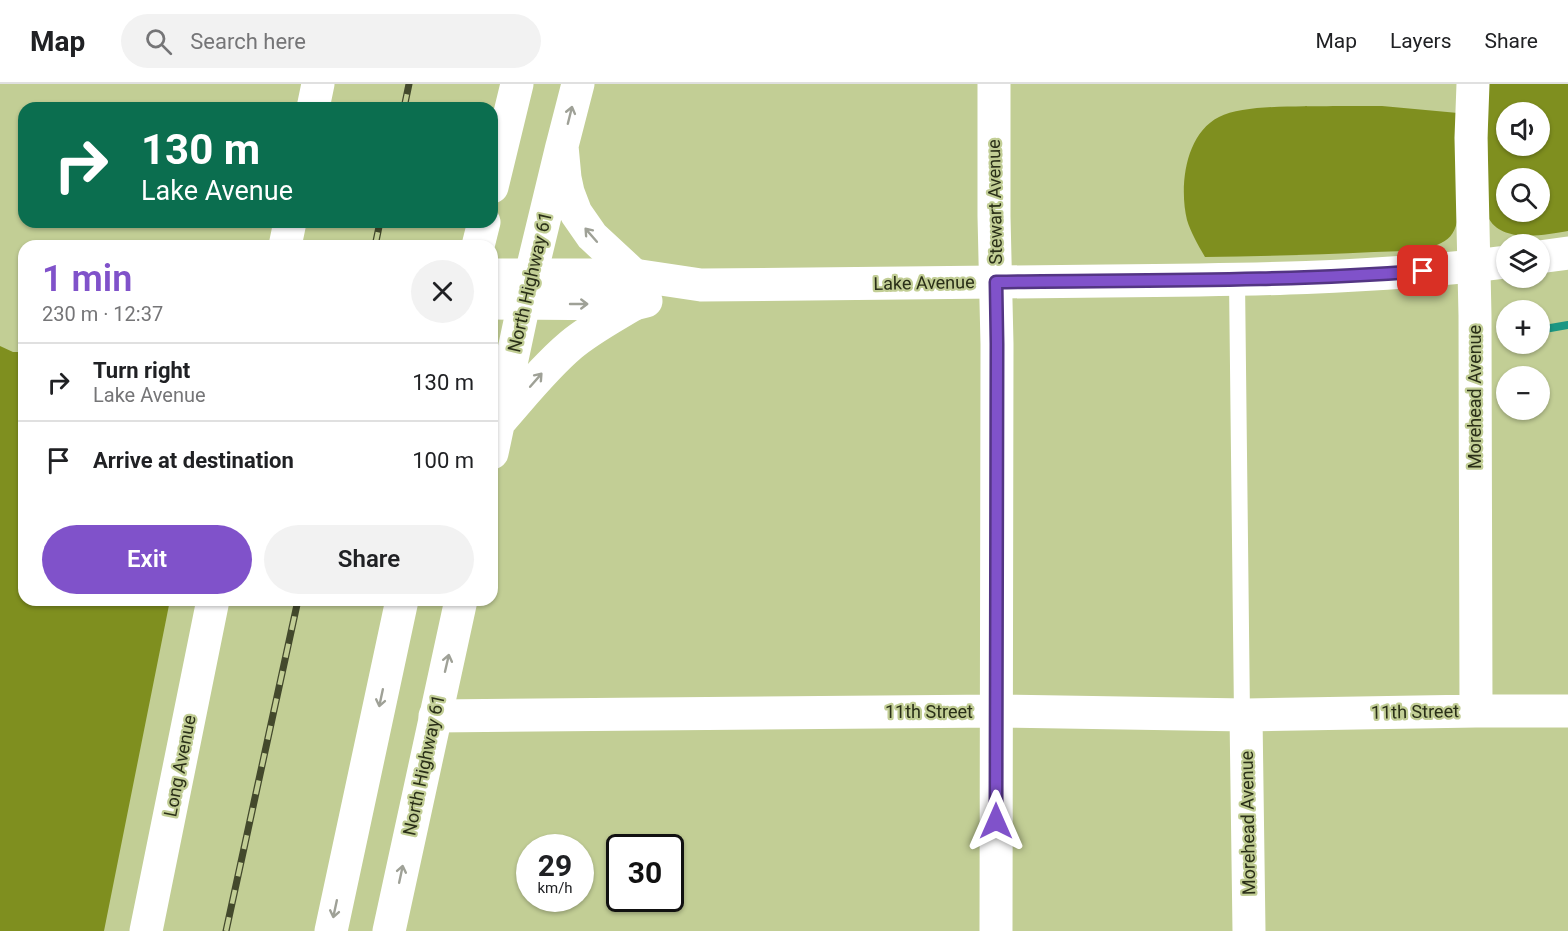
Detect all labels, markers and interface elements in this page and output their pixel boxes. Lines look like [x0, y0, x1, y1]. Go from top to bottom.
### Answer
search box [121, 14, 541, 68]
text: Map [30, 25, 85, 58]
icon: search [142, 25, 175, 58]
text: Search here [190, 29, 306, 54]
text: Map [1315, 29, 1357, 53]
text: Layers [1390, 29, 1451, 53]
text: Share [1484, 29, 1538, 53]
map controls [1496, 102, 1550, 420]
button: sound [1496, 102, 1550, 156]
one-way arrow [564, 106, 576, 125]
text: 130 m [141, 125, 260, 174]
icon: right [42, 126, 120, 204]
street label: Stewart Avenue [983, 139, 1006, 265]
button: search [1496, 168, 1550, 222]
text: Lake Avenue [141, 175, 293, 207]
street label: North Highway 61 [503, 210, 556, 354]
one-way arrow [585, 227, 598, 243]
button: layers [1496, 234, 1550, 288]
pin [1397, 245, 1448, 296]
icon: arrive [1406, 254, 1439, 287]
text: 1 min [42, 258, 132, 300]
button: close [411, 260, 474, 323]
street label: Lake Avenue [873, 271, 975, 294]
one-way arrow [569, 298, 589, 310]
button: + [1496, 300, 1550, 354]
text: 230 m · 12:37 [42, 302, 163, 326]
street label: Morehead Avenue [1464, 325, 1485, 469]
text: Turn right [93, 358, 190, 383]
icon: right [42, 366, 75, 399]
button: − [1496, 366, 1550, 420]
text: 130 m [412, 370, 474, 395]
one-way arrow [530, 372, 543, 388]
text: Lake Avenue [93, 383, 206, 407]
icon: arrive [42, 444, 75, 477]
text: Arrive at destination [93, 448, 294, 473]
text: 100 m [412, 448, 474, 473]
button: Exit [42, 525, 252, 594]
button: Share [264, 525, 474, 594]
one-way arrow [441, 653, 453, 672]
one-way arrow [375, 688, 386, 708]
street label: North Highway 61 [398, 693, 449, 837]
street label: 11th Street [1371, 700, 1459, 723]
street label: 11th Street [885, 701, 973, 722]
street label: Long Avenue [159, 713, 200, 819]
street label: Morehead Avenue [1236, 751, 1259, 895]
position arrow [964, 789, 1028, 853]
speed limit sign: 30 [606, 834, 684, 912]
text: 29 [538, 848, 572, 883]
one-way arrow [396, 865, 407, 884]
text: km/h [537, 879, 573, 897]
one-way arrow [329, 900, 341, 919]

